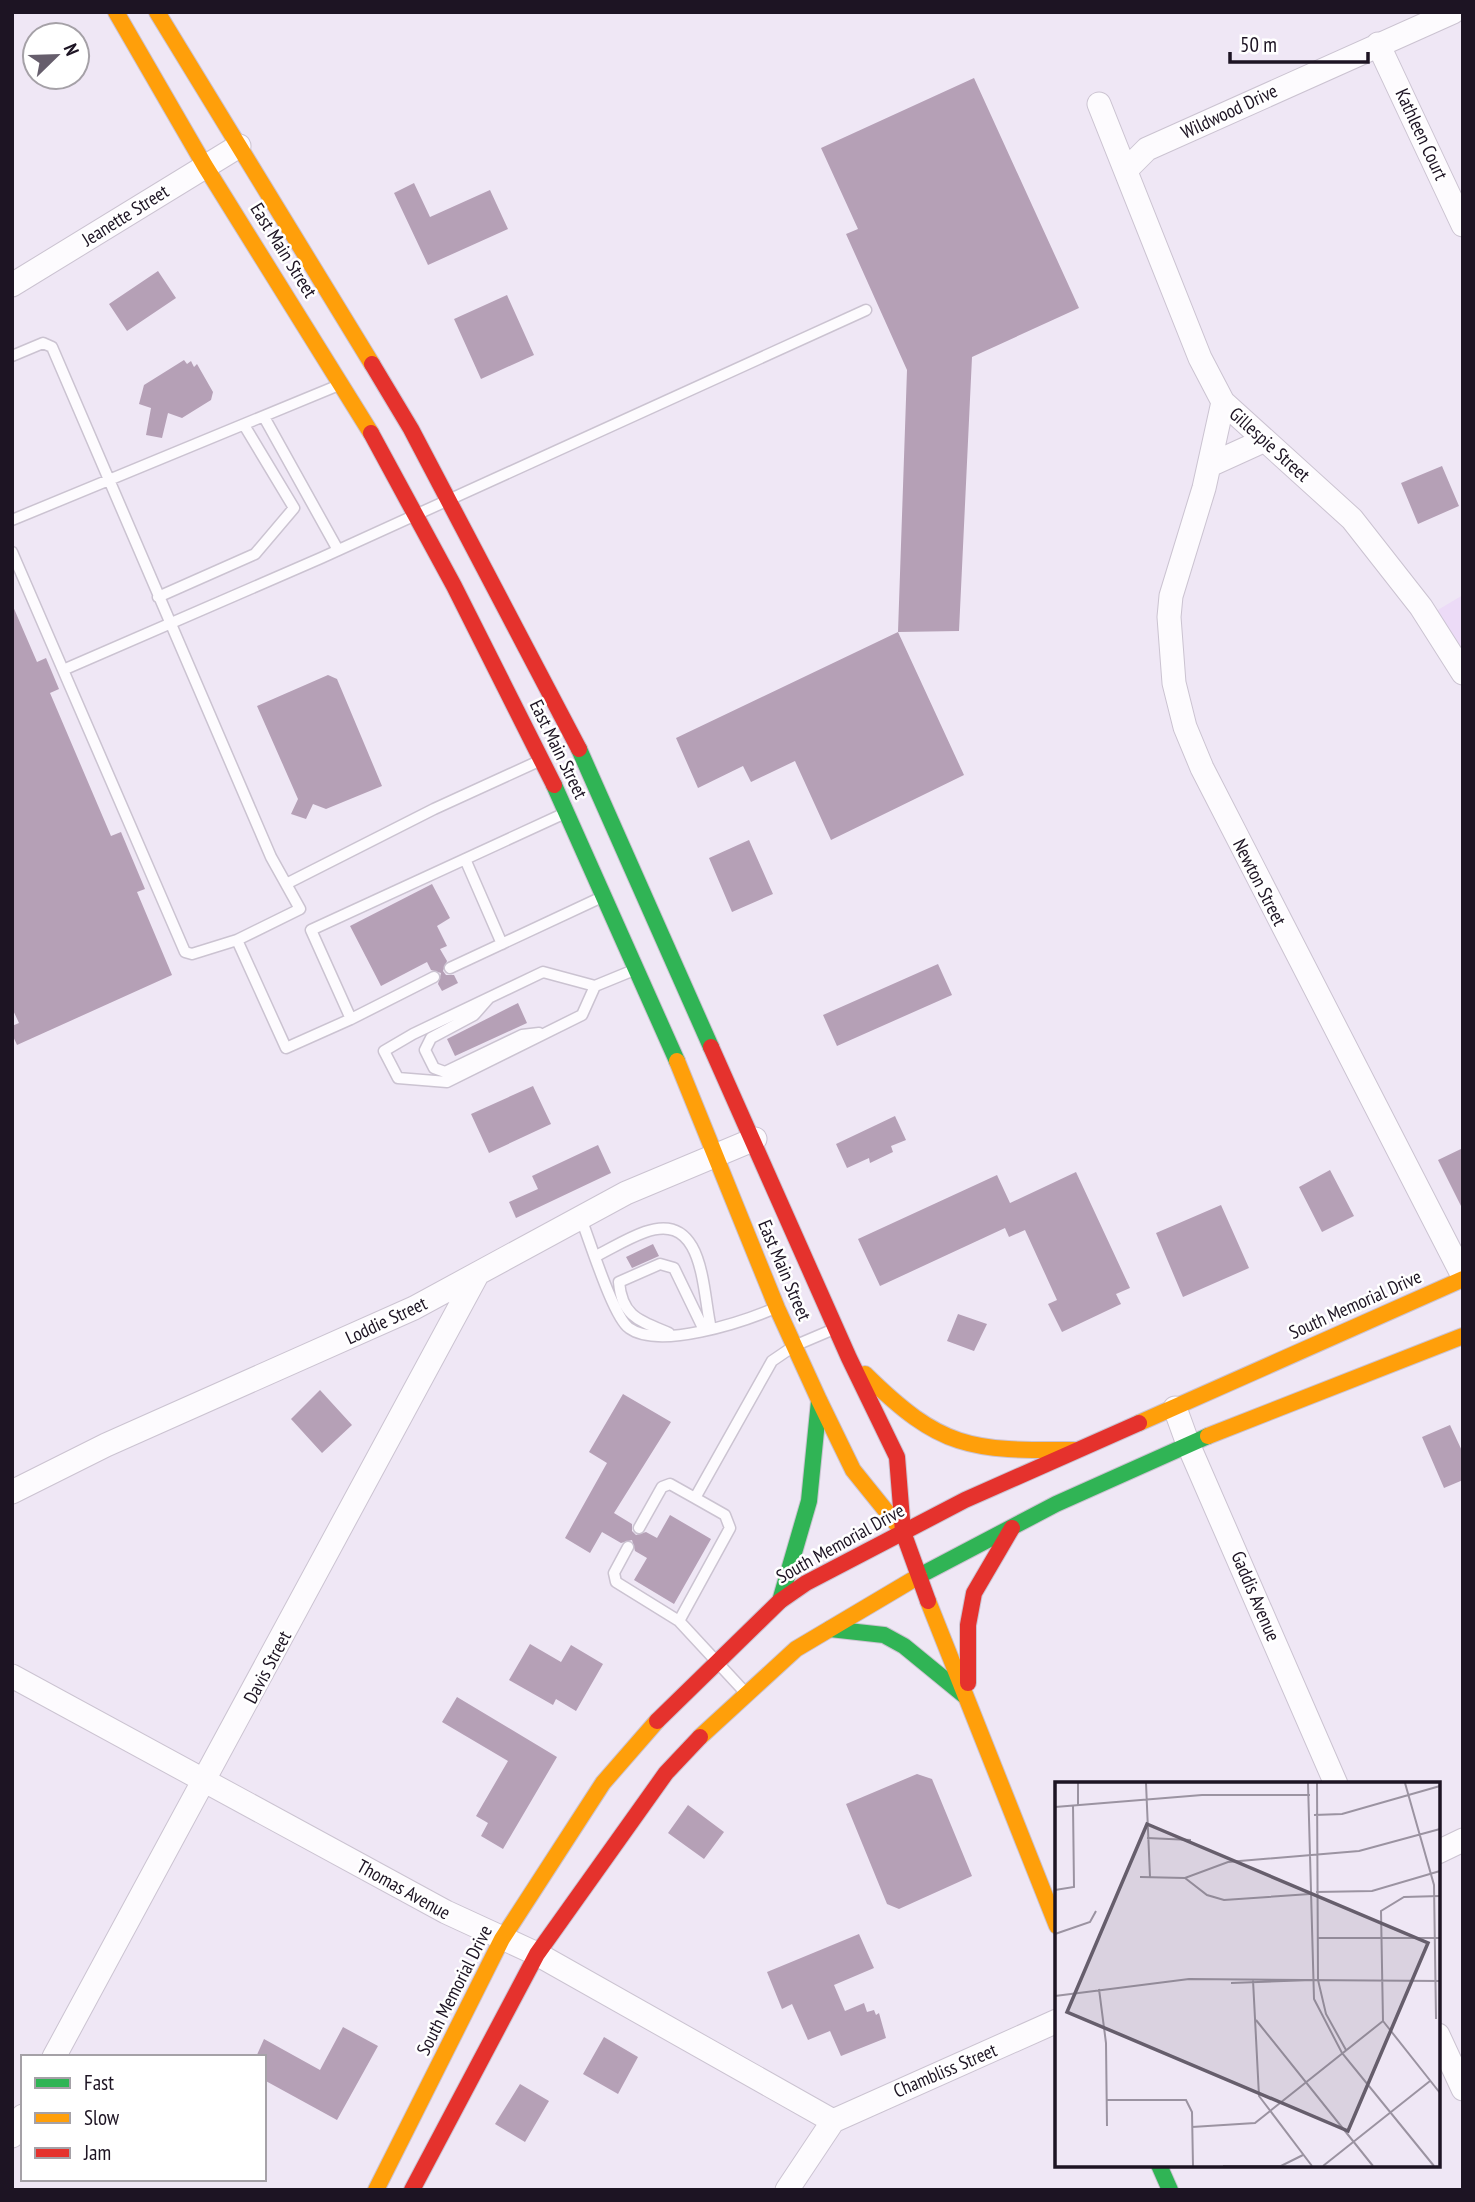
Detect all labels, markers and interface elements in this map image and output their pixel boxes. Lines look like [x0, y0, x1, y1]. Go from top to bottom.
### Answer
north arrow [21, 21, 91, 91]
scale bar [1230, 21, 1368, 65]
text: 50 m [1240, 31, 1277, 58]
text: N [59, 40, 85, 59]
street label: Wildwood Drive [1177, 78, 1281, 144]
street label: Kathleen Court [1390, 85, 1454, 184]
street label: Jeanette Street [76, 179, 173, 252]
street label: East Main Street [245, 198, 323, 302]
street label: Gillespie Street [1225, 402, 1316, 487]
street label: East Main Street [525, 696, 594, 803]
street label: Newton Street [1228, 835, 1292, 930]
street label: East Main Street [753, 1216, 817, 1325]
street label: South Memorial Drive [1285, 1264, 1425, 1344]
street label: Loddie Street [341, 1290, 431, 1349]
street label: South Memorial Drive [772, 1498, 908, 1588]
street label: Gaddis Avenue [1226, 1547, 1286, 1645]
street label: Davis Street [238, 1626, 296, 1707]
inset map [1055, 1782, 1440, 2167]
street label: Thomas Avenue [353, 1854, 455, 1925]
street label: South Memorial Drive [411, 1921, 497, 2059]
street label: Chambliss Street [890, 2037, 1001, 2103]
legend [21, 2055, 266, 2181]
text: Fast [84, 2069, 114, 2096]
text: Slow [84, 2104, 120, 2131]
text: Jam [83, 2139, 111, 2166]

